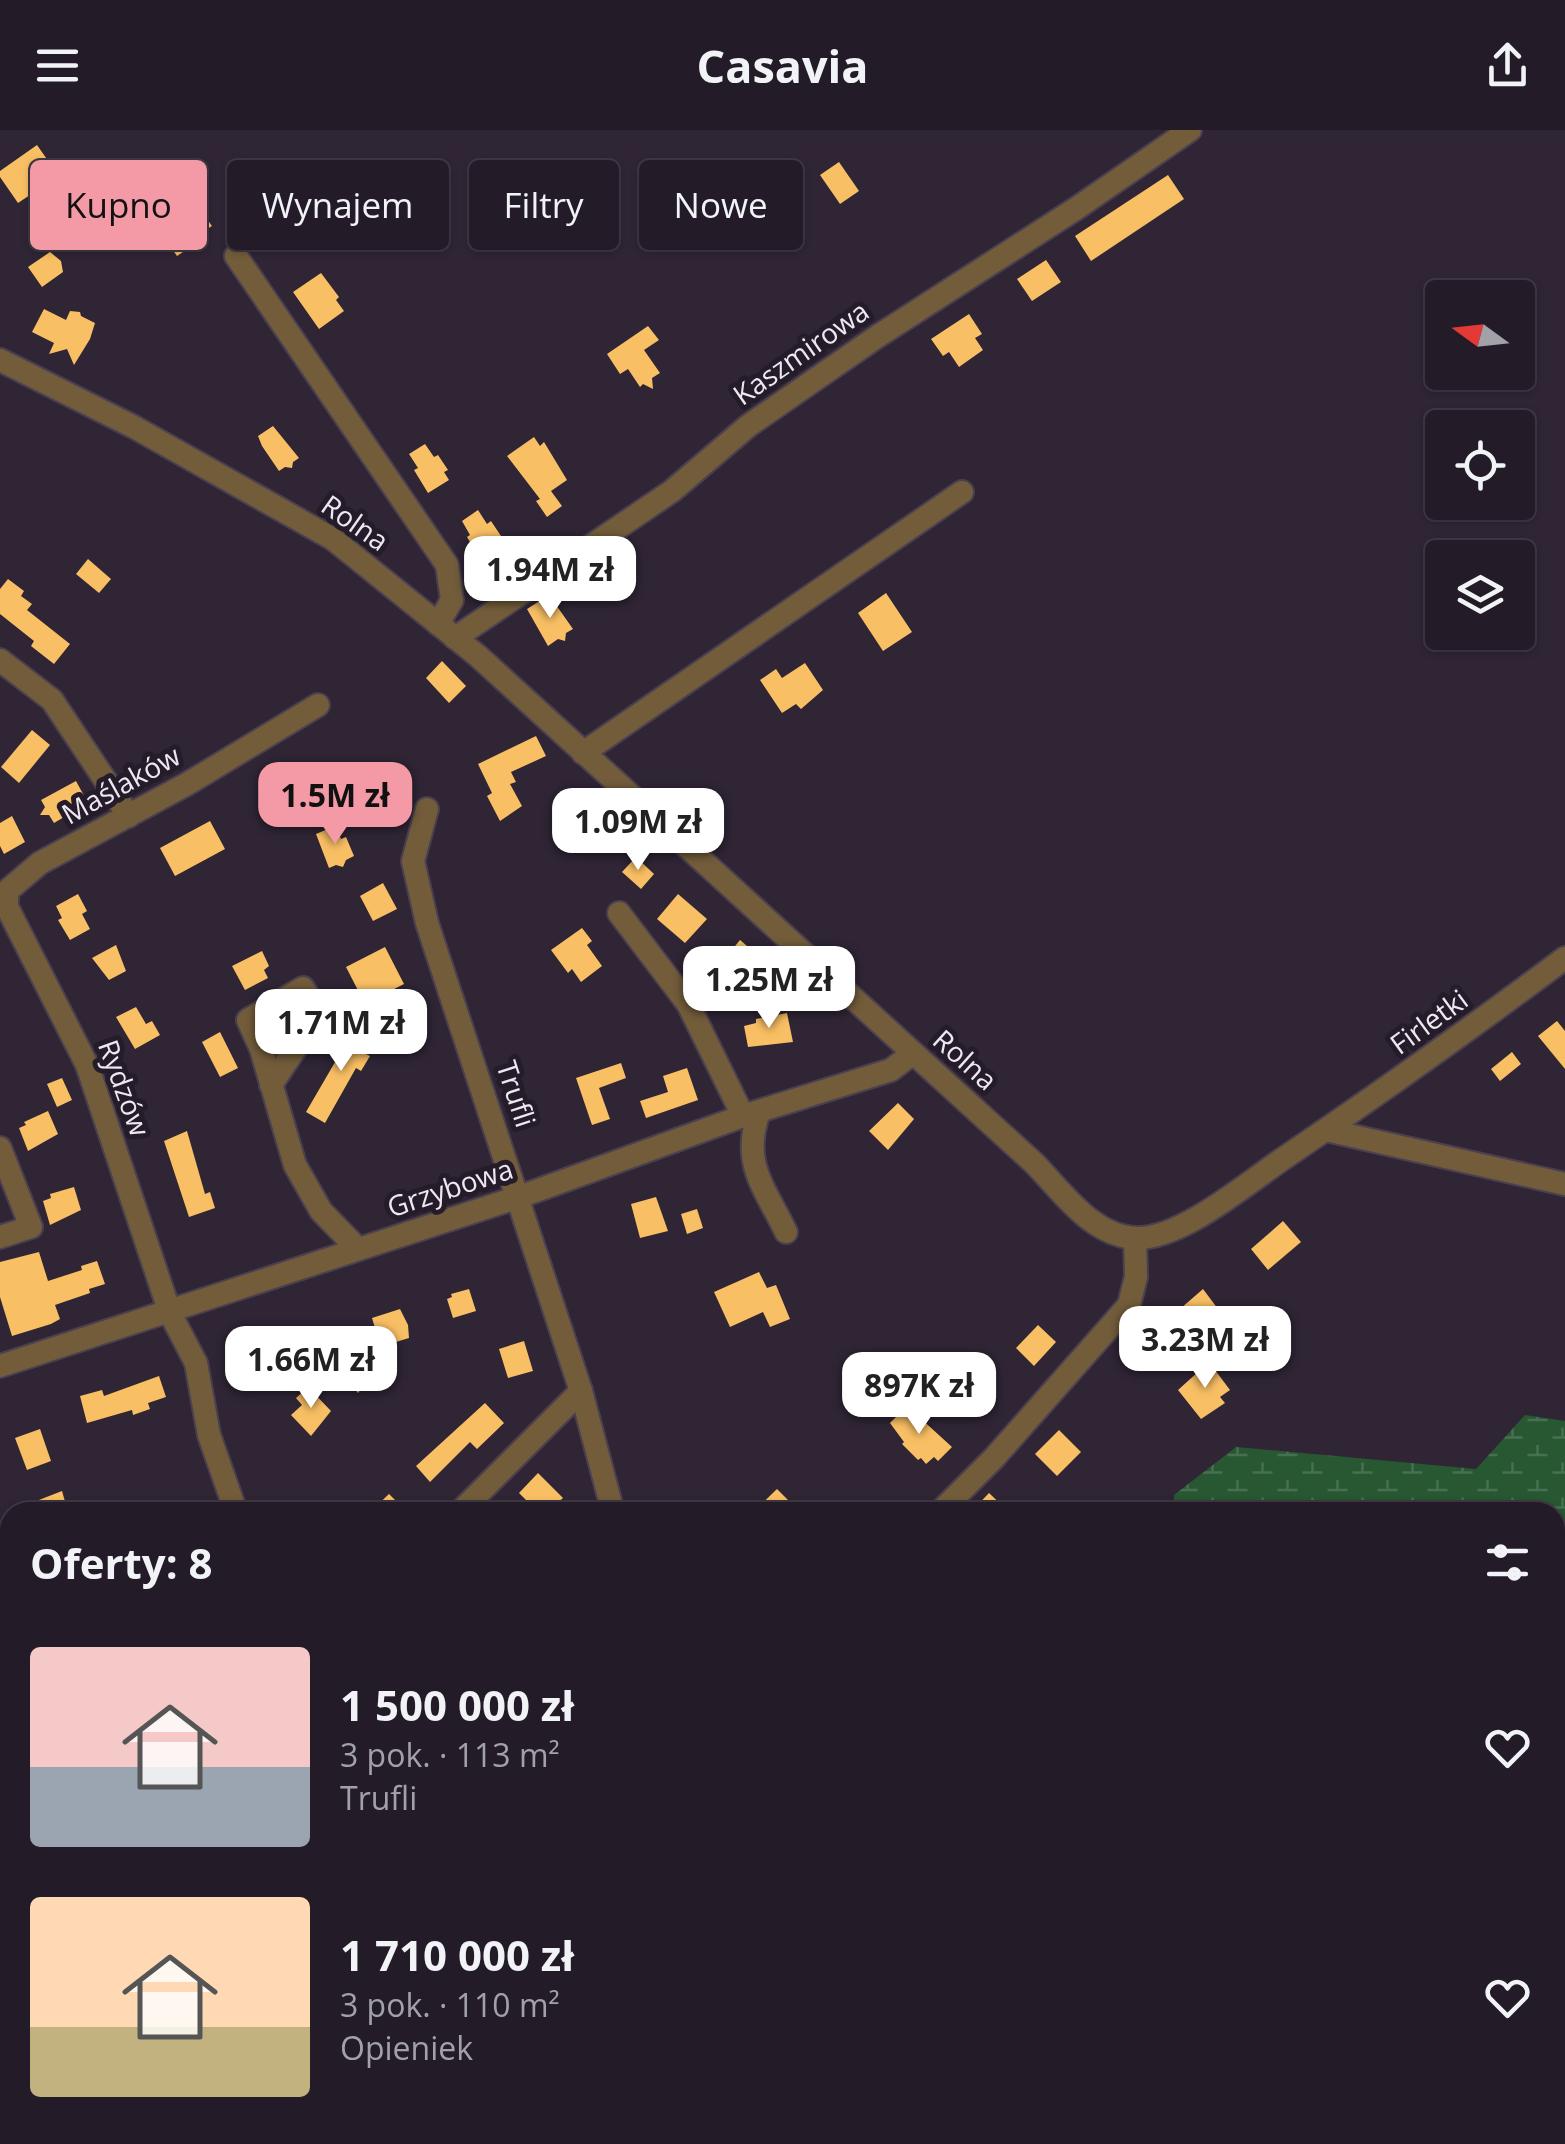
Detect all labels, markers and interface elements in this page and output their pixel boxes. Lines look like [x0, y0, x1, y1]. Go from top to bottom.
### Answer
text: Casavia [697, 35, 868, 96]
icon: menu [30, 38, 85, 93]
icon: share [1480, 38, 1535, 93]
chip: Kupno [30, 160, 207, 250]
chip: Wynajem [227, 160, 449, 250]
chip: Filtry [469, 160, 619, 250]
chip: Nowe [639, 160, 803, 250]
north arrow [1425, 280, 1535, 390]
map controls [1425, 280, 1535, 650]
street label: Kaszmirowa [725, 291, 876, 413]
button: locate [1425, 410, 1535, 520]
street label: Rolna [314, 485, 397, 559]
pin: 1.94M zł [447, 536, 653, 621]
button: layers [1425, 540, 1535, 650]
text: 1.94M zł [486, 547, 614, 590]
street label: Maślaków [54, 736, 187, 832]
pin: 1.5M zł [243, 762, 427, 847]
text: 1.5M zł [280, 773, 390, 816]
pin: 1.09M zł [535, 788, 741, 873]
text: 1.09M zł [574, 799, 702, 842]
pin: 1.25M zł [666, 946, 872, 1031]
text: 1.25M zł [705, 957, 833, 1000]
street label: Firletki [1382, 980, 1475, 1062]
pin: 1.71M zł [238, 989, 444, 1074]
text: 1.71M zł [277, 1000, 405, 1043]
street label: Rolna [925, 1020, 1006, 1098]
street label: Rydzów [90, 1034, 160, 1141]
street label: Trufli [488, 1056, 545, 1132]
street label: Grzybowa [382, 1149, 517, 1225]
pin: 3.23M zł [1102, 1306, 1308, 1391]
text: 3.23M zł [1141, 1317, 1269, 1360]
pin: 1.66M zł [208, 1326, 414, 1411]
text: 1.66M zł [247, 1337, 375, 1380]
pin: 897K zł [827, 1352, 1011, 1437]
text: 897K zł [864, 1363, 974, 1406]
text: Oferty: 8 [30, 1534, 213, 1591]
icon: filters [1480, 1535, 1535, 1590]
text: 1 500 000 zł [340, 1676, 574, 1733]
icon: home [110, 1687, 230, 1807]
icon: heart [1480, 1720, 1535, 1775]
text: 3 pok. · 113 m² [340, 1733, 560, 1776]
text: Trufli [340, 1776, 417, 1819]
text: 1 710 000 zł [340, 1926, 574, 1983]
icon: home [110, 1937, 230, 2057]
icon: heart [1480, 1970, 1535, 2025]
text: 3 pok. · 110 m² [340, 1983, 560, 2026]
text: Opieniek [340, 2026, 473, 2069]

